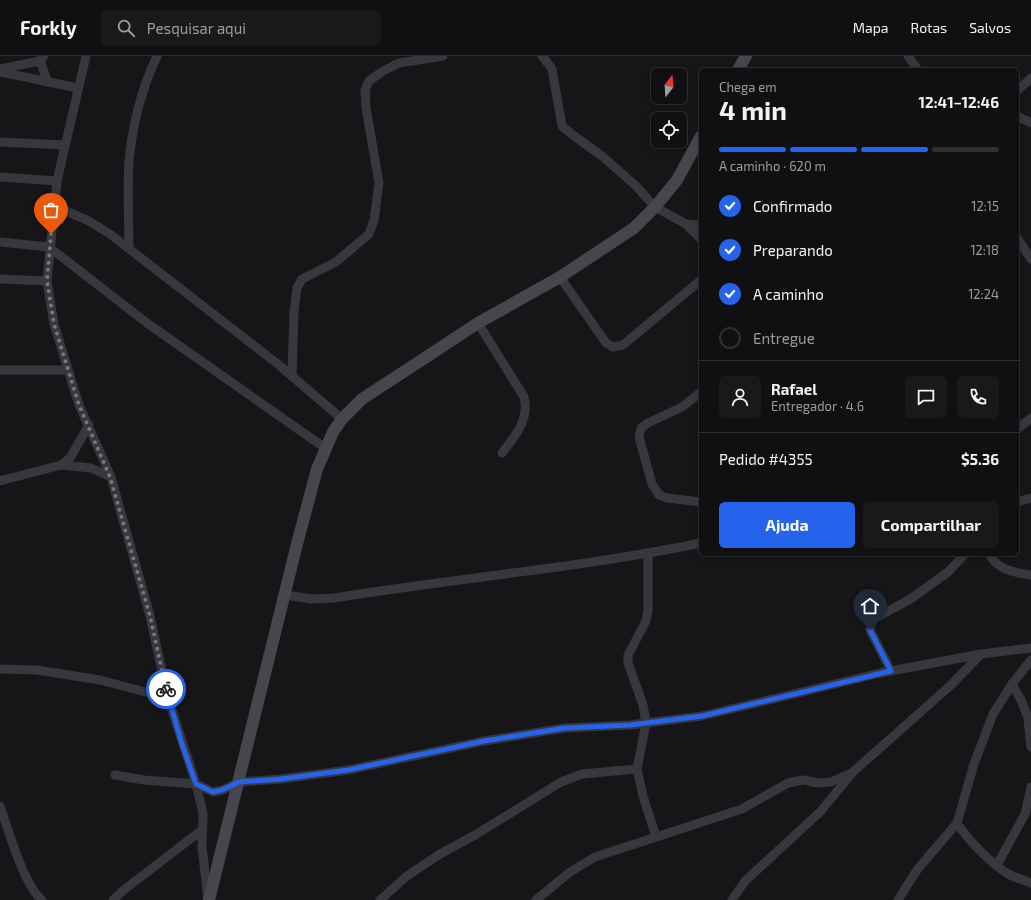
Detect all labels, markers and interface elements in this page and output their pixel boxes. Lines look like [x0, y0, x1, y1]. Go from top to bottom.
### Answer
search box [101, 10, 381, 46]
text: Forkly [20, 16, 77, 39]
icon: search [115, 17, 137, 39]
text: Pesquisar aqui [147, 19, 246, 37]
text: Mapa [853, 19, 889, 36]
text: Rotas [911, 19, 947, 36]
text: Salvos [969, 19, 1011, 36]
north arrow [651, 68, 687, 104]
map controls [651, 68, 687, 148]
text: Chega em [719, 79, 777, 95]
text: 12:41–12:46 [919, 93, 999, 111]
text: 4 min [719, 94, 787, 125]
button: locate [651, 112, 687, 148]
text: A caminho · 620 m [719, 158, 826, 174]
pin [34, 193, 68, 234]
icon: check [719, 195, 741, 217]
text: Confirmado [753, 197, 832, 215]
text: 12:15 [971, 198, 999, 214]
icon: bag [40, 199, 62, 221]
icon: check [719, 239, 741, 261]
text: Preparando [753, 241, 833, 259]
text: 12:18 [970, 242, 999, 258]
icon: check [719, 283, 741, 305]
text: A caminho [753, 285, 824, 303]
text: 12:24 [968, 286, 999, 302]
text: Entregue [753, 329, 815, 347]
button: person [719, 376, 761, 418]
button: chat [905, 376, 947, 418]
button: phone [957, 376, 999, 418]
text: Rafael [771, 380, 817, 398]
text: Entregador · 4.6 [771, 398, 864, 414]
text: Pedido #4355 [719, 450, 813, 468]
text: $5.36 [961, 450, 999, 468]
button: Ajuda [719, 502, 855, 548]
button: Compartilhar [863, 502, 999, 548]
pin [853, 589, 887, 630]
icon: home [859, 595, 881, 617]
courier [146, 669, 186, 709]
icon: bike [155, 678, 177, 700]

